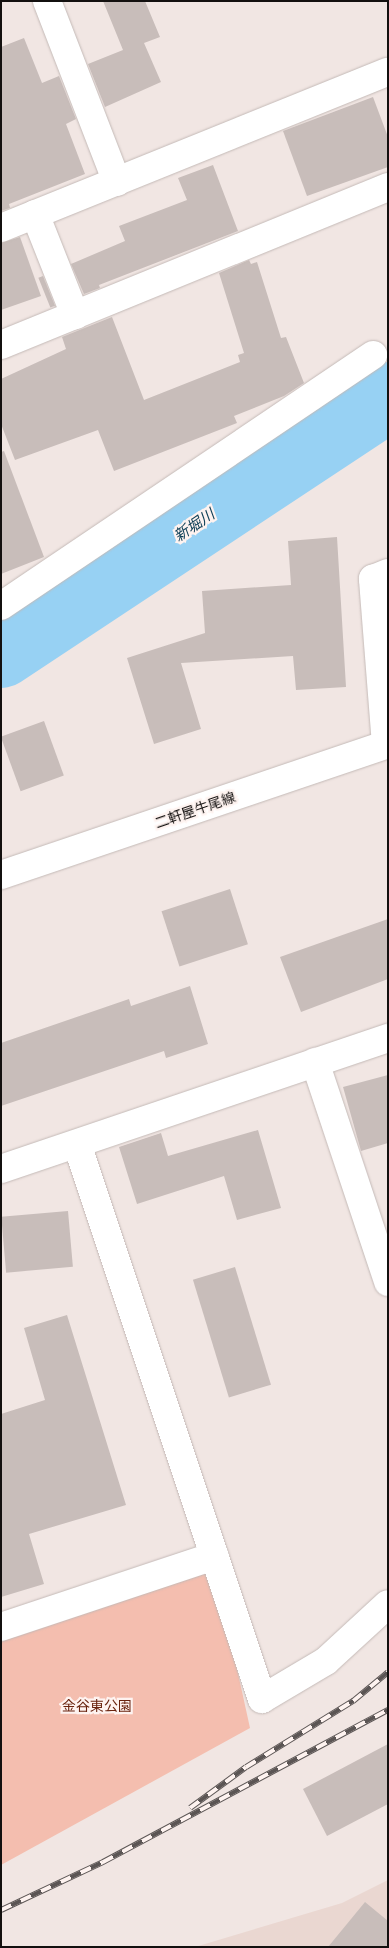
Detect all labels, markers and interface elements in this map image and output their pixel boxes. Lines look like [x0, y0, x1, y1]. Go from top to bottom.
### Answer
water label: 新堀川 [170, 505, 218, 545]
street label: 二軒屋牛尾線 [153, 788, 237, 832]
park label: 金谷東公園 [62, 1698, 132, 1714]

